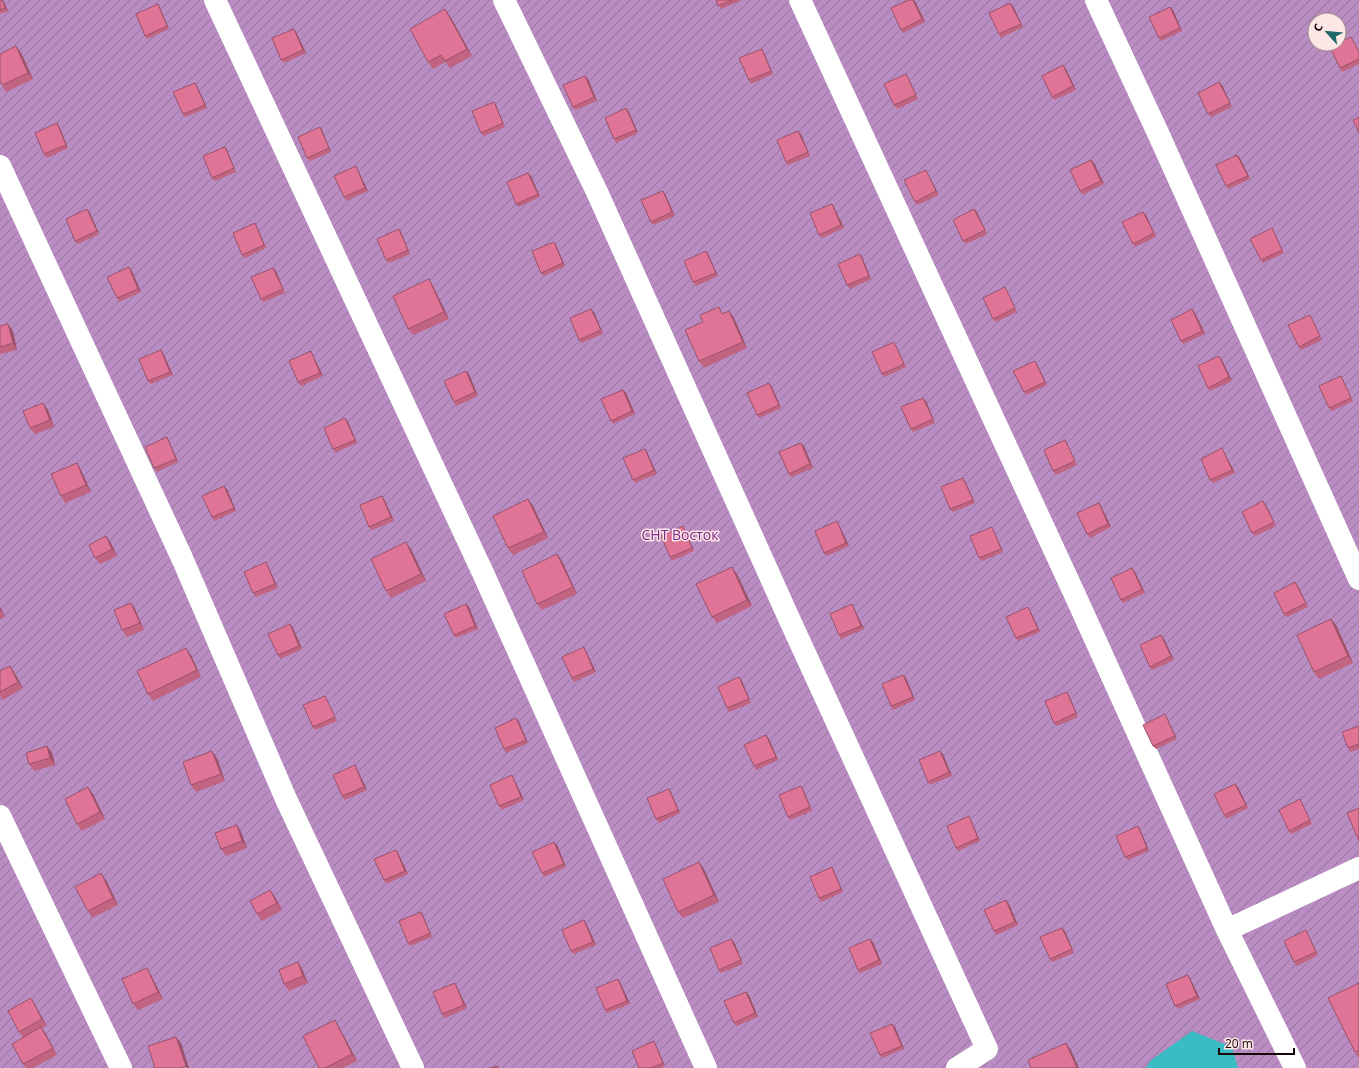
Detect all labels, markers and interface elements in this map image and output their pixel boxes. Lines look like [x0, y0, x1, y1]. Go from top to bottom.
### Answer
north arrow [1307, 12, 1347, 52]
text: С [1309, 21, 1326, 34]
park label: СНТ Восток [642, 525, 719, 544]
scale bar [1219, 1030, 1294, 1056]
text: 20 m [1225, 1035, 1253, 1052]

